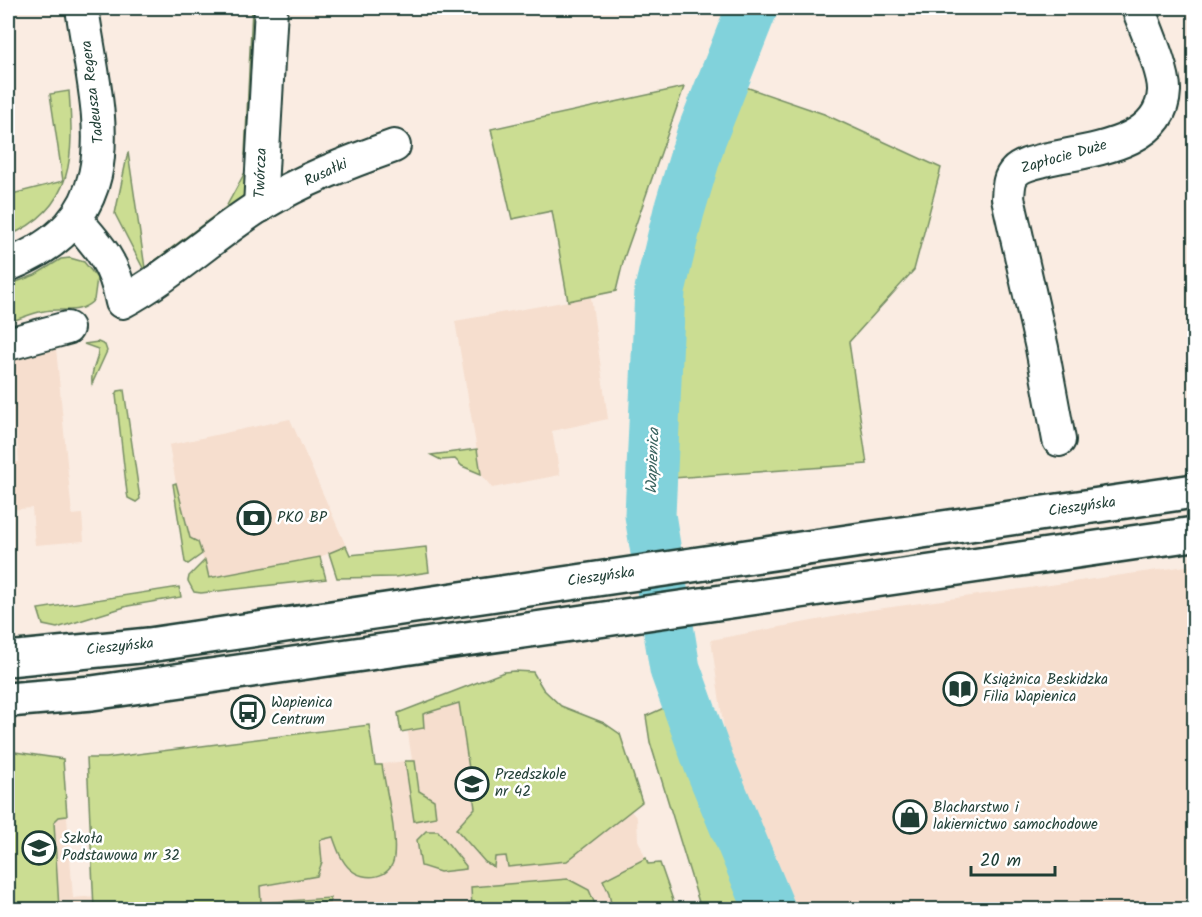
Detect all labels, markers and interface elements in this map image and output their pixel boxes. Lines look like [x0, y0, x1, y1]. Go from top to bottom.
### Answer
street label: Tadeusza Regera [75, 39, 111, 145]
street label: Zapłocie Duże [1018, 133, 1110, 181]
street label: Twórcza [248, 148, 274, 198]
street label: Rusałki [300, 152, 353, 193]
water label: Wapienica [639, 426, 667, 494]
street label: Cieszyńska [1047, 490, 1117, 524]
bank icon: PKO BP [236, 500, 272, 536]
place label: PKO BP [277, 506, 328, 530]
street label: Cieszyńska [566, 560, 636, 594]
street label: Cieszyńska [85, 632, 155, 662]
place label: Książnica Beskidzka Filia Wapienica [983, 668, 1108, 709]
library icon: Książnica Beskidzka Filia Wapienica [942, 671, 978, 707]
place label: Wapienica Centrum [271, 691, 333, 732]
bus stop icon: Wapienica Centrum [230, 694, 266, 730]
place label: Przedszkole nr 42 [495, 763, 566, 804]
school or university icon: Przedszkole nr 42 [454, 766, 490, 802]
place label: Blacharstwo i lakiernictwo samochodowe [933, 796, 1098, 837]
shop icon: Blacharstwo i lakiernictwo samochodowe [892, 799, 928, 835]
place label: Szkoła Podstawowa nr 32 [62, 827, 180, 868]
school or university icon: Szkoła Podstawowa nr 32 [21, 830, 57, 866]
scale bar [971, 839, 1055, 877]
text: 20 m [980, 847, 1021, 876]

